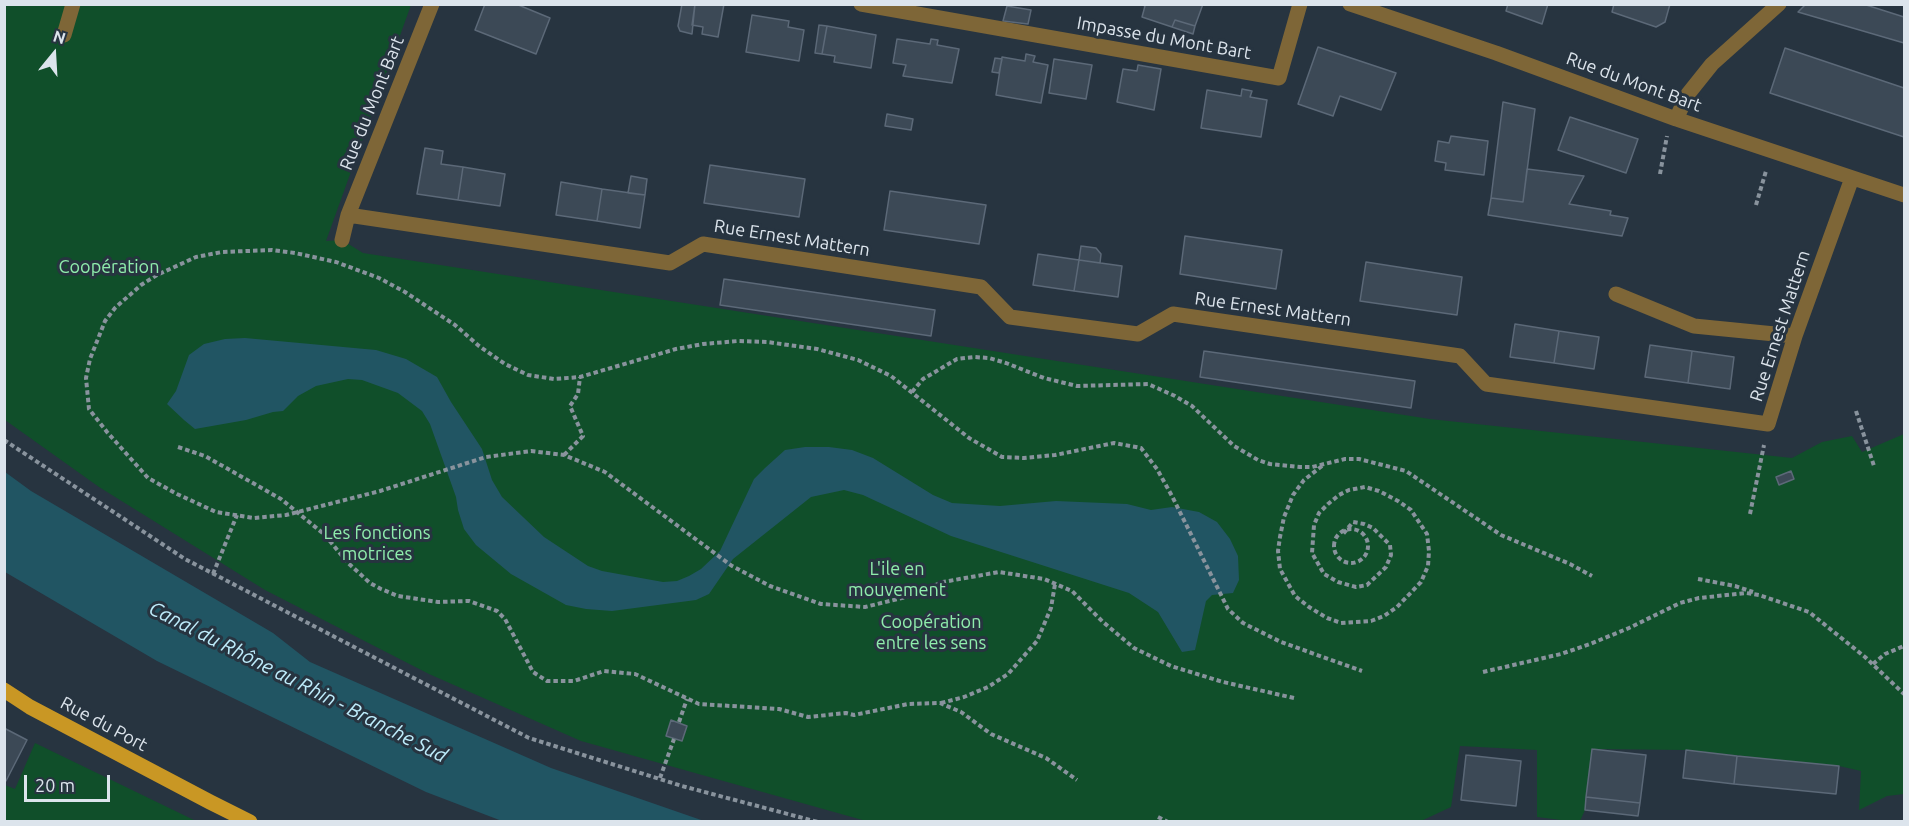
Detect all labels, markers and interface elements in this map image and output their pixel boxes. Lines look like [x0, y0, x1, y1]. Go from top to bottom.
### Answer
street label: Impasse du Mont Bart [1075, 12, 1253, 64]
north arrow [24, 24, 84, 84]
text: N [51, 26, 68, 47]
street label: Rue du Mont Bart [335, 33, 409, 173]
street label: Rue du Mont Bart [1563, 47, 1705, 117]
street label: Rue Ernest Mattern [712, 215, 872, 261]
street label: Rue Ernest Mattern [1745, 248, 1815, 404]
park label: Coopération [59, 256, 159, 278]
street label: Rue Ernest Mattern [1193, 287, 1353, 331]
park label: Les fonctions motrices [323, 522, 431, 564]
park label: L'ile en mouvement [848, 558, 946, 600]
water label: Canal du Rhône au Rhin - Branche Sud [145, 596, 451, 768]
park label: Coopération entre les sens [876, 611, 986, 654]
street label: Rue du Port [57, 692, 151, 756]
scale bar [27, 763, 112, 801]
text: 20 m [35, 775, 75, 795]

